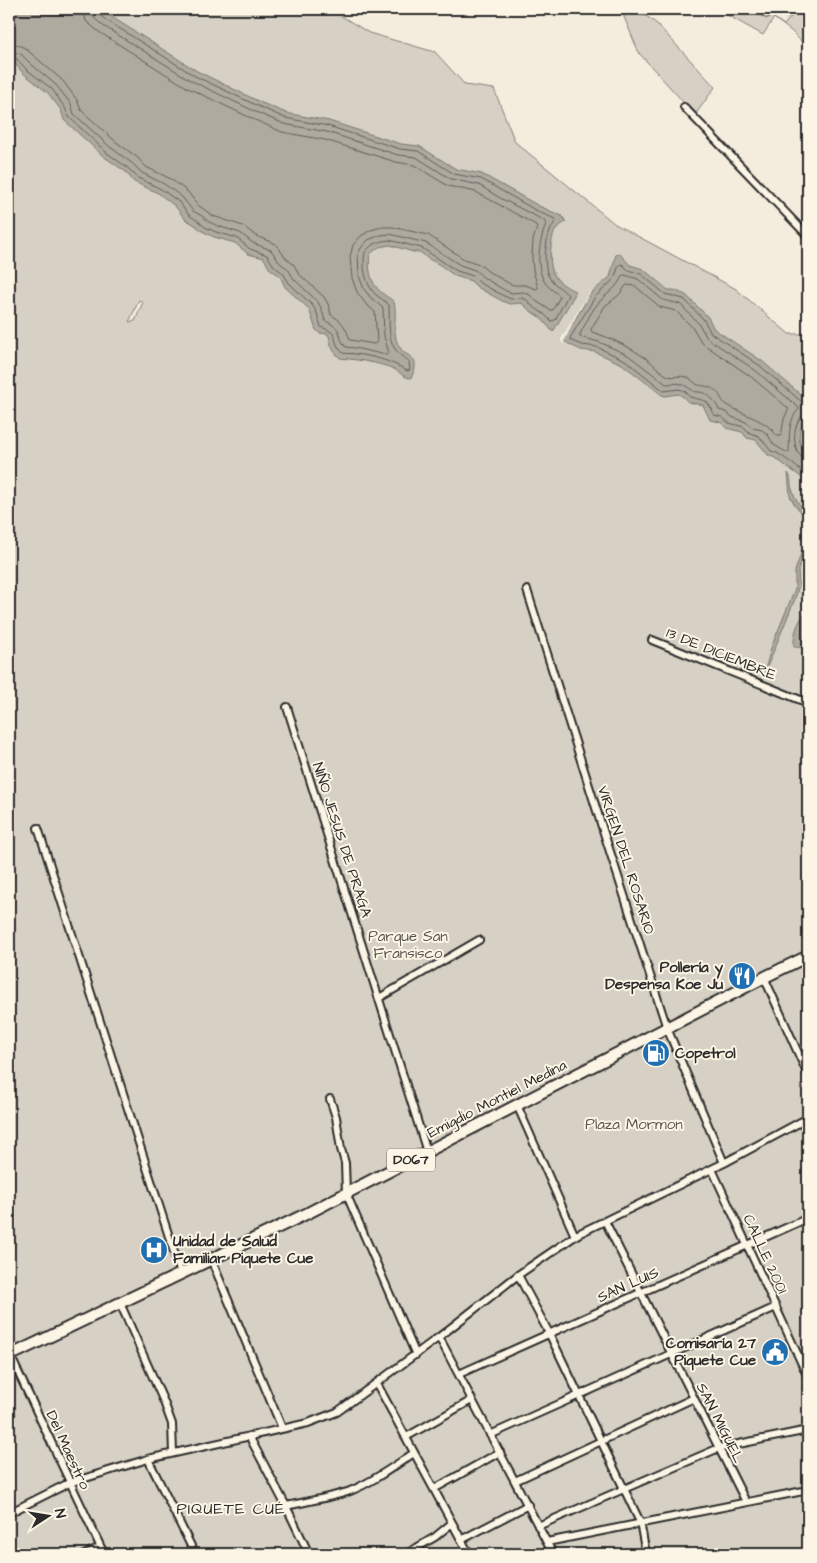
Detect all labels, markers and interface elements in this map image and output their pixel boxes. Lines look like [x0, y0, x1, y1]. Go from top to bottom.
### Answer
street label: 13 DE DICIEMBRE [663, 622, 779, 686]
street label: NIÑO JESUS DE PRAGA [307, 760, 377, 921]
street label: VIRGEN DEL ROSARIO [592, 783, 660, 937]
park label: Parque San Fransisco [368, 926, 448, 964]
place label: Pollería y Despensa Koe Ju [605, 957, 724, 995]
restaurant icon: Pollería y Despensa Koe Ju [727, 961, 757, 991]
fuel station icon: Copetrol [641, 1038, 671, 1068]
place label: Copetrol [675, 1043, 736, 1064]
street label: Emigdio Montiel Medina [424, 1055, 571, 1144]
park label: Plaza Mormon [585, 1114, 683, 1135]
road number: D067 [387, 1148, 435, 1172]
street label: CALLE 2001 [737, 1211, 793, 1297]
place label: Unidad de Salud Familiar Piquete Cue [173, 1231, 313, 1269]
hospital icon: Unidad de Salud Familiar Piquete Cue [139, 1235, 169, 1265]
street label: SAN LUIS [594, 1262, 662, 1308]
place label: Comisaría 27 Piquete Cue [666, 1333, 757, 1371]
public building icon: Comisaría 27 Piquete Cue [760, 1337, 790, 1367]
street label: SAN MIGUEL [691, 1379, 749, 1467]
street label: Del Maestro [41, 1407, 96, 1493]
north arrow [22, 1490, 72, 1540]
district label: PIQUETE CUÉ [176, 1498, 286, 1520]
text: N [49, 1507, 70, 1520]

